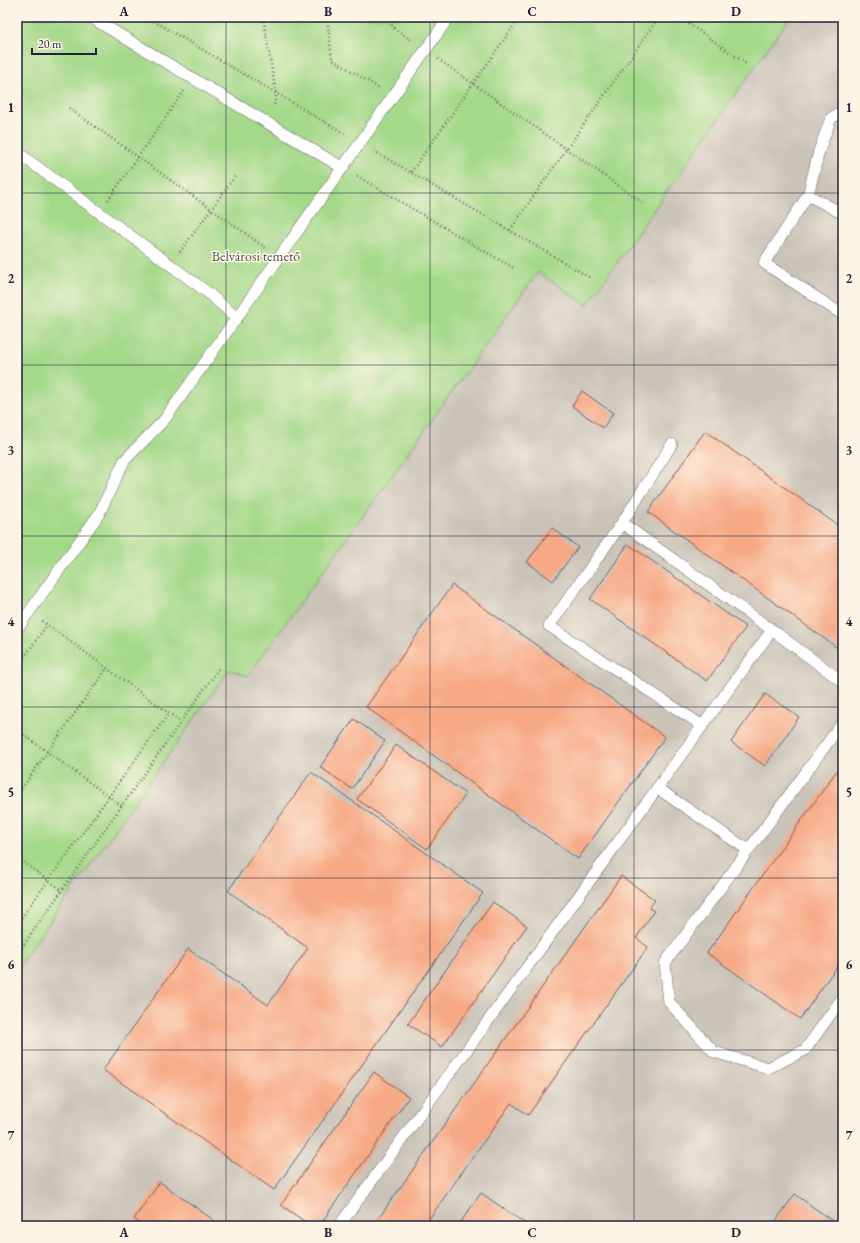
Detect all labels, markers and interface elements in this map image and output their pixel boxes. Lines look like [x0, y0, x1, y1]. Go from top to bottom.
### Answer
text: A [118, 3, 129, 20]
text: B [324, 3, 332, 20]
text: C [527, 3, 537, 20]
text: D [731, 3, 741, 20]
scale bar [32, 30, 96, 56]
text: 20 m [38, 36, 62, 52]
text: 1 [8, 99, 15, 116]
text: 1 [846, 99, 853, 116]
park label: Belvárosi temető [212, 247, 300, 265]
text: 2 [8, 270, 15, 287]
text: 2 [846, 270, 853, 287]
text: 3 [8, 442, 15, 459]
text: 3 [846, 442, 853, 459]
text: 4 [8, 613, 15, 630]
text: 4 [846, 613, 853, 630]
text: 5 [8, 784, 14, 801]
text: 5 [846, 784, 852, 801]
text: 6 [8, 956, 15, 973]
text: 6 [846, 956, 853, 973]
text: 7 [8, 1127, 15, 1144]
text: 7 [846, 1127, 853, 1144]
text: A [118, 1224, 129, 1241]
text: B [324, 1224, 332, 1241]
text: C [527, 1224, 537, 1241]
text: D [731, 1224, 741, 1241]

